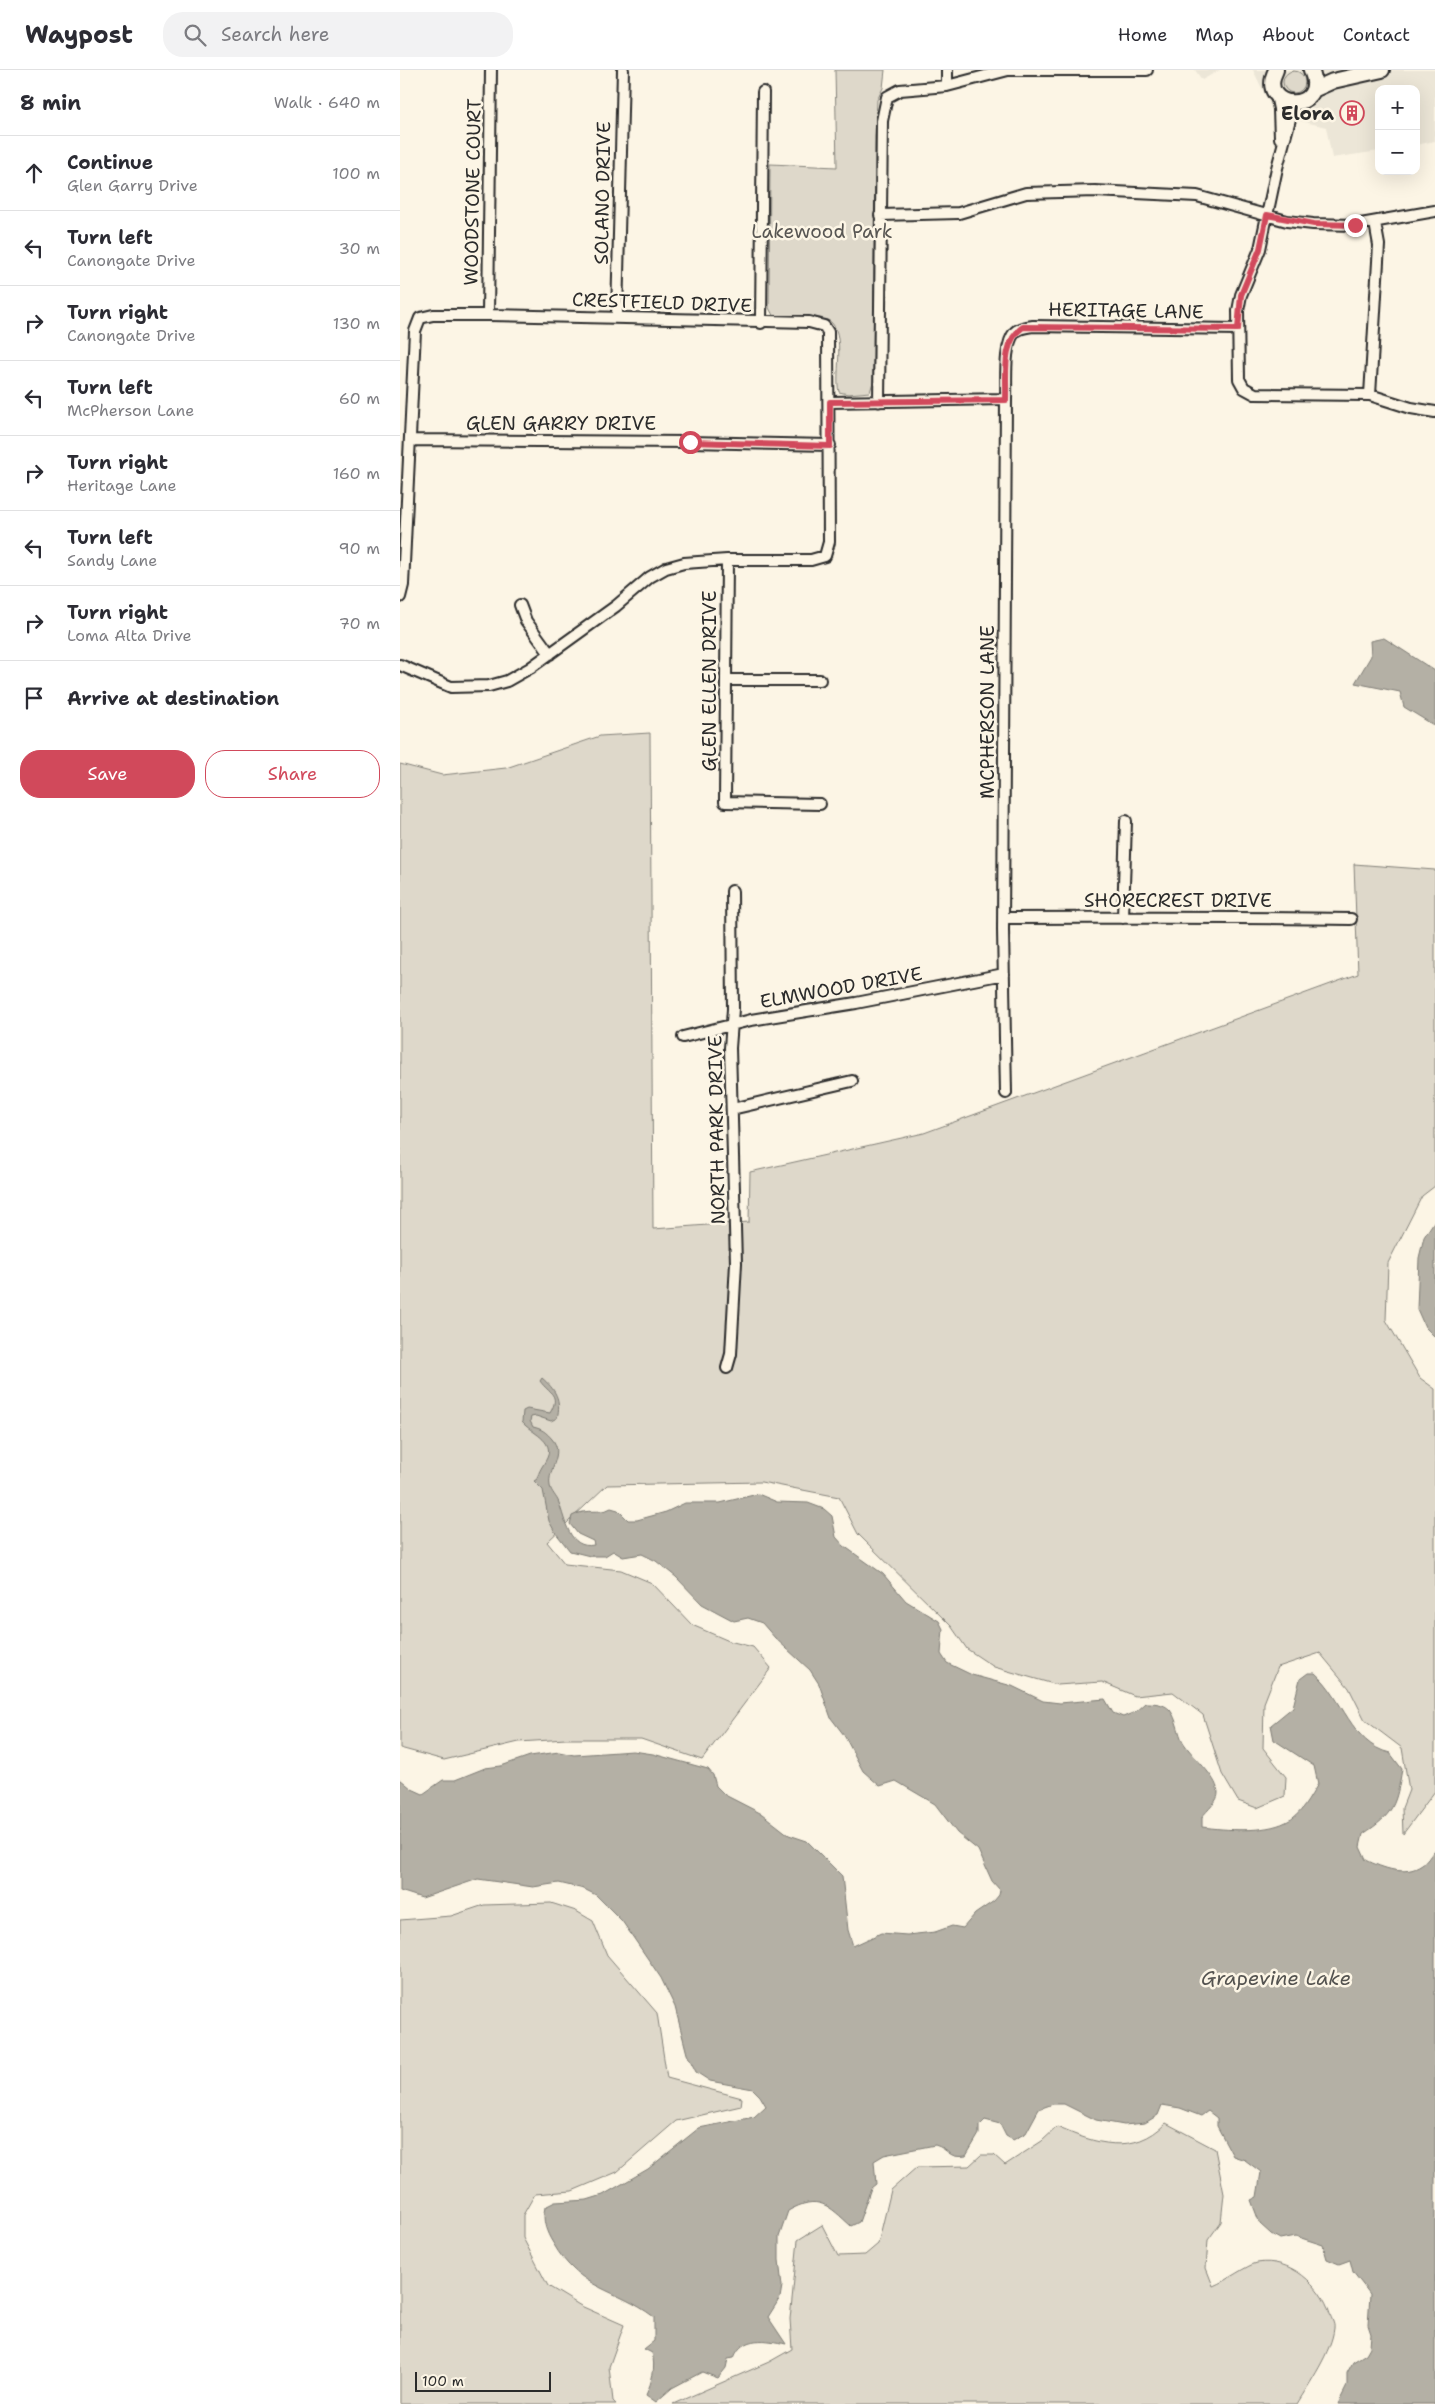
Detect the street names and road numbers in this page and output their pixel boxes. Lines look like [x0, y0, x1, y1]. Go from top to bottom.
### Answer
street label: WOODSTONE COURT [458, 98, 487, 286]
street label: SOLANO DRIVE [589, 121, 616, 265]
street label: CRESTFIELD DRIVE [572, 287, 753, 318]
street label: HERITAGE LANE [1048, 297, 1204, 324]
street label: GLEN GARRY DRIVE [466, 411, 656, 436]
street label: GLEN ELLEN DRIVE [697, 590, 722, 772]
street label: MCPHERSON LANE [975, 625, 1000, 799]
street label: SHORECREST DRIVE [1084, 888, 1272, 913]
street label: ELMWOOD DRIVE [758, 961, 924, 1014]
street label: NORTH PARK DRIVE [702, 1035, 731, 1225]

